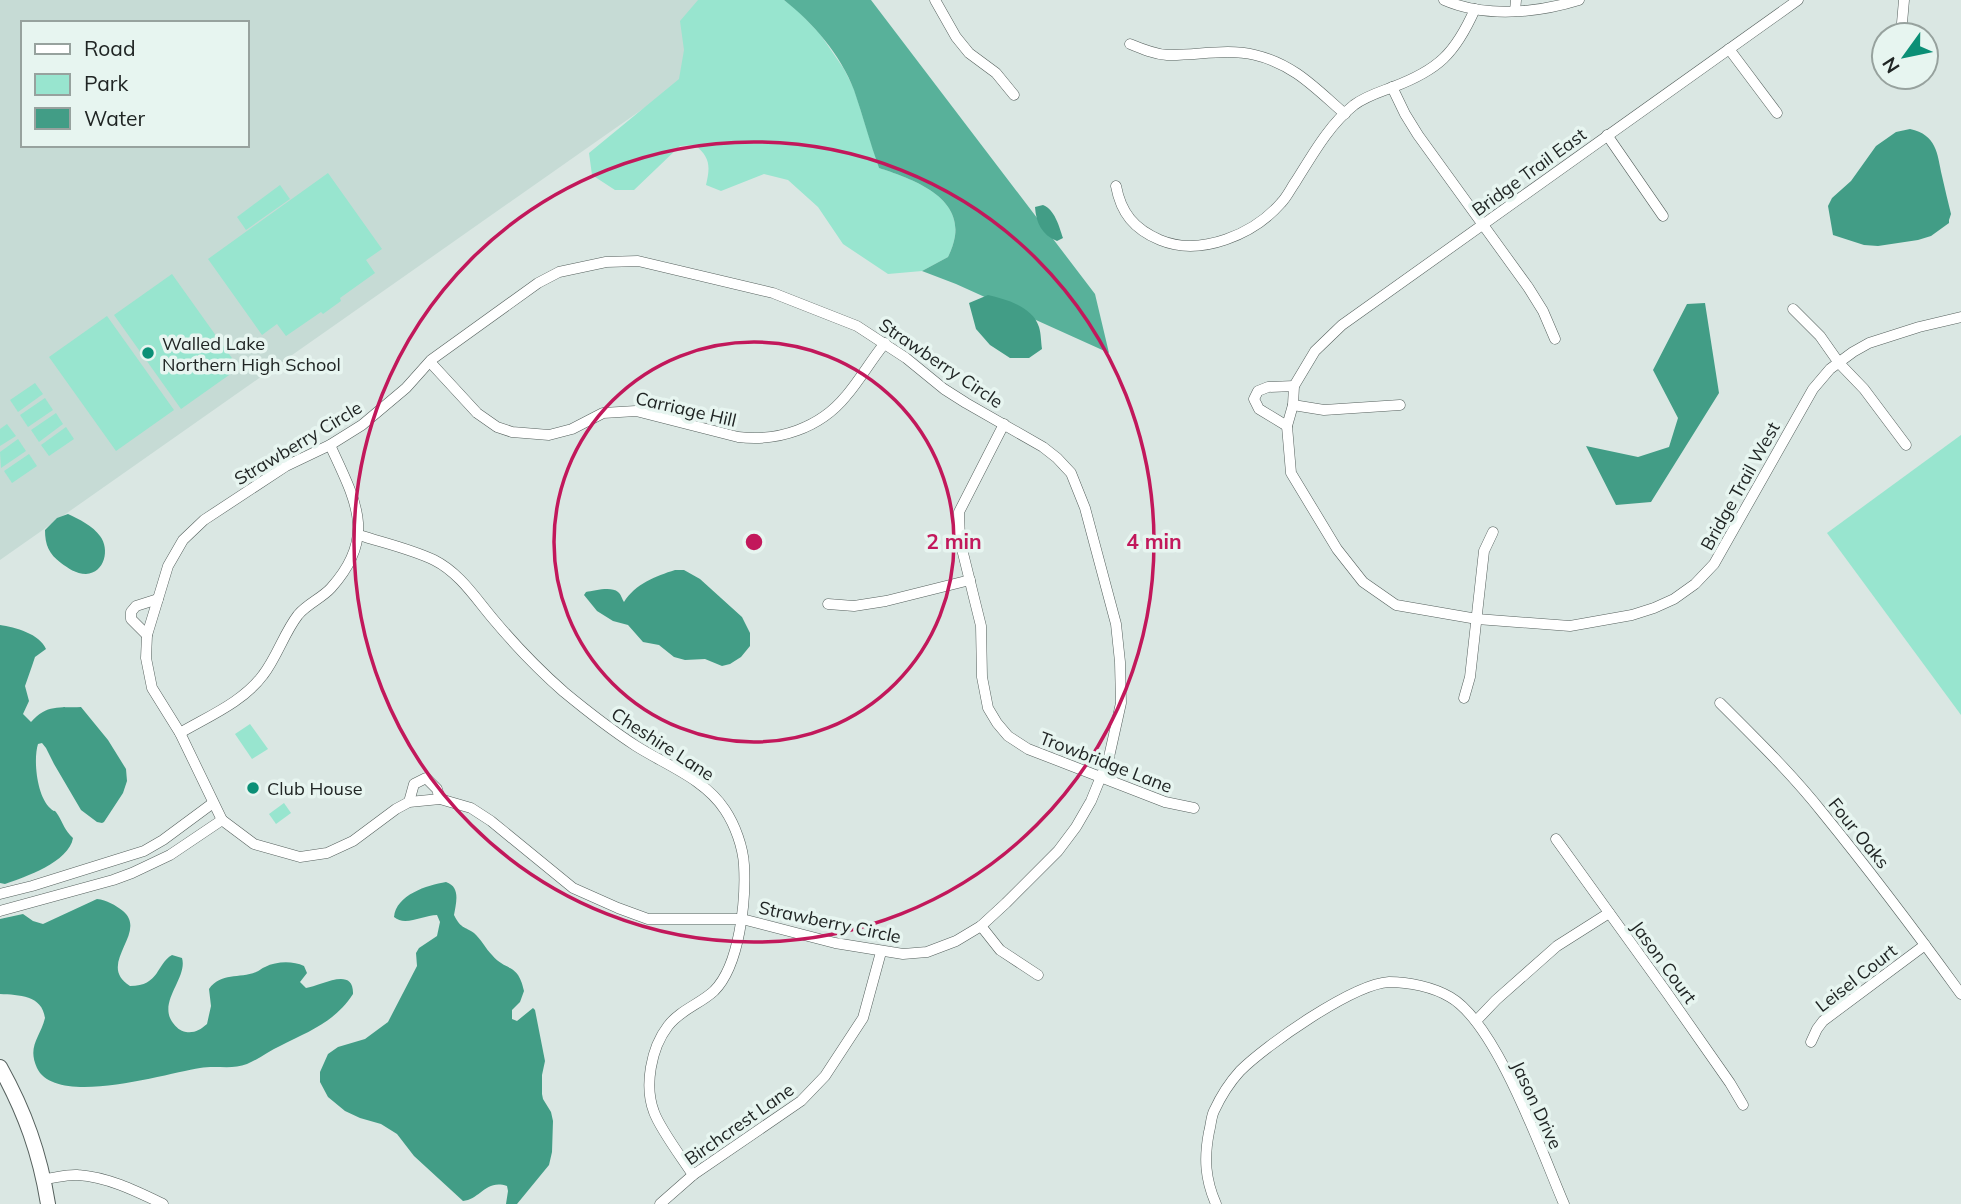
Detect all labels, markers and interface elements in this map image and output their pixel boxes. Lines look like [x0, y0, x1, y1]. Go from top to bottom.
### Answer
legend [21, 21, 248, 147]
north arrow [1870, 21, 1940, 91]
text: Road [84, 35, 135, 61]
text: N [1877, 53, 1905, 78]
text: Park [84, 70, 128, 96]
text: Water [84, 105, 145, 131]
street label: Bridge Trail East [1467, 123, 1591, 221]
street label: Strawberry Circle [875, 313, 1007, 413]
place label: Walled Lake Northern High School [162, 332, 341, 376]
marker: Walled Lake Northern High School [140, 345, 156, 361]
street label: Carriage Hill [633, 386, 739, 432]
street label: Strawberry Circle [230, 396, 366, 490]
street label: Bridge Trail West [1695, 418, 1785, 554]
text: 2 min [926, 528, 982, 554]
text: 4 min [1126, 528, 1182, 554]
centre of rings [742, 530, 766, 554]
street label: Cheshire Lane [607, 702, 719, 786]
street label: Trowbridge Lane [1036, 726, 1176, 798]
place label: Club House [267, 777, 363, 800]
marker: Club House [245, 780, 261, 796]
street label: Four Oaks [1824, 793, 1895, 873]
street label: Strawberry Circle [757, 896, 903, 948]
street label: Jason Court [1626, 916, 1702, 1008]
street label: Leisel Court [1811, 939, 1901, 1017]
street label: Jason Drive [1507, 1057, 1567, 1153]
street label: Birchcrest Lane [680, 1078, 798, 1170]

